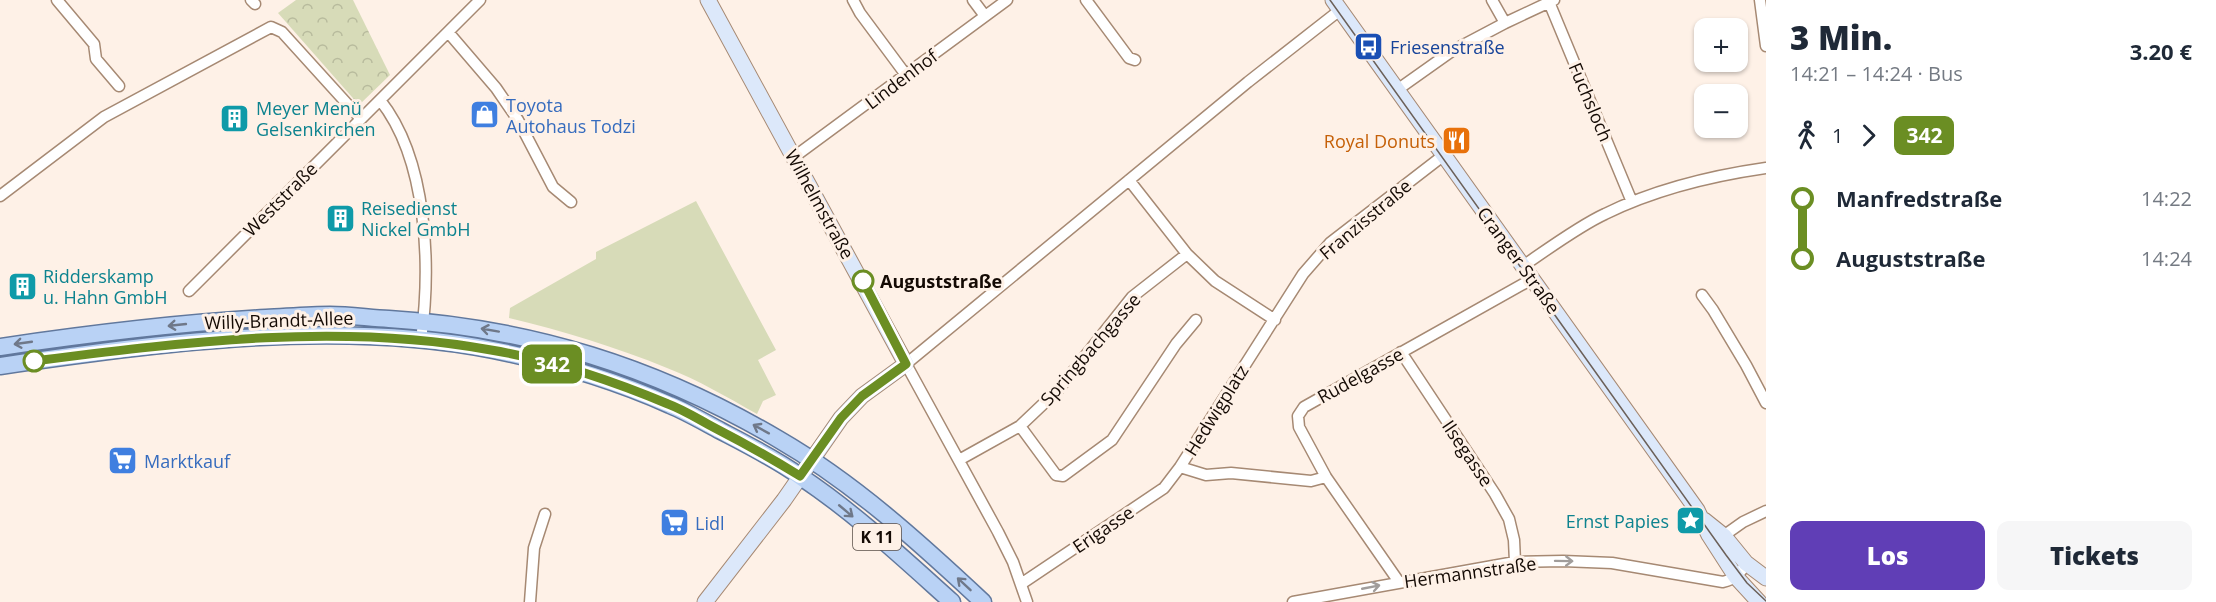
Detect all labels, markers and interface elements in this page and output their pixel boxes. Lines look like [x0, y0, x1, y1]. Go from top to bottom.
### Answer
text: 3 Min. [1790, 15, 1892, 60]
map controls [1694, 18, 1748, 138]
button: + [1694, 18, 1748, 72]
bus stop icon: Friesenstraße [1353, 31, 1385, 63]
place label: Friesenstraße [1390, 35, 1505, 59]
text: 3.20 € [2130, 36, 2192, 66]
street label: Lindenhof [860, 43, 943, 114]
street label: Fuchsloch [1564, 59, 1618, 145]
text: 14:21 – 14:24 · Bus [1790, 60, 1963, 87]
button: − [1694, 84, 1748, 138]
place label: Toyota Autohaus Todzi [506, 93, 636, 138]
place label: Meyer Menü Gelsenkirchen [256, 96, 376, 141]
shop icon: Toyota Autohaus Todzi [469, 99, 501, 131]
building icon: Meyer Menü Gelsenkirchen [219, 102, 251, 134]
icon: walk [1790, 119, 1823, 152]
icon: forward [1852, 119, 1885, 152]
text: 342 [1906, 121, 1942, 149]
text: 1 [1832, 122, 1843, 149]
restaurant icon: Royal Donuts [1440, 125, 1472, 157]
place label: Royal Donuts [1324, 129, 1435, 153]
street label: Wilhelmstraße [780, 145, 860, 263]
street label: Weststraße [238, 157, 322, 241]
street label: Franzisstraße [1314, 174, 1416, 264]
text: Manfredstraße [1836, 183, 2002, 213]
text: 14:22 [2141, 185, 2192, 212]
place label: Reisedienst Nickel GmbH [361, 196, 471, 241]
building icon: Reisedienst Nickel GmbH [324, 202, 356, 234]
street label: Cranger Straße [1472, 202, 1566, 318]
text: Auguststraße [1836, 243, 1985, 273]
text: 14:24 [2141, 245, 2192, 272]
place label: Ridderskamp u. Hahn GmbH [43, 264, 168, 309]
place label: Auguststraße [880, 269, 1002, 293]
building icon: Ridderskamp u. Hahn GmbH [6, 270, 38, 302]
marker: Auguststraße [852, 270, 874, 292]
street label: Springbachgasse [1035, 288, 1145, 410]
street label: Willy-Brandt-Allee [204, 305, 354, 335]
one-way arrow [167, 320, 187, 331]
one-way arrow [481, 325, 501, 336]
one-way arrow [14, 338, 34, 349]
street label: Rudelgasse [1313, 342, 1407, 408]
line badge: 342 [518, 344, 586, 384]
unlabelled marker [23, 350, 45, 372]
text: 342 [534, 350, 570, 378]
street label: Hedwigplatz [1179, 360, 1253, 460]
street label: Ilsegasse [1437, 415, 1499, 491]
one-way arrow [752, 423, 770, 434]
supermarket icon: Marktkauf [107, 445, 139, 477]
place label: Marktkauf [144, 449, 231, 473]
street label: Erigasse [1068, 500, 1138, 558]
one-way arrow [838, 504, 853, 518]
place icon: Ernst Papies [1674, 505, 1706, 537]
supermarket icon: Lidl [658, 507, 690, 539]
place label: Ernst Papies [1566, 509, 1669, 533]
place label: Lidl [695, 511, 725, 535]
button: Los [1790, 521, 1985, 590]
button: Tickets [1997, 521, 2192, 590]
road number: K 11 [853, 524, 901, 550]
street label: Hermannstraße [1402, 551, 1538, 593]
one-way arrow [1553, 555, 1573, 567]
one-way arrow [957, 577, 972, 591]
one-way arrow [1360, 581, 1380, 592]

